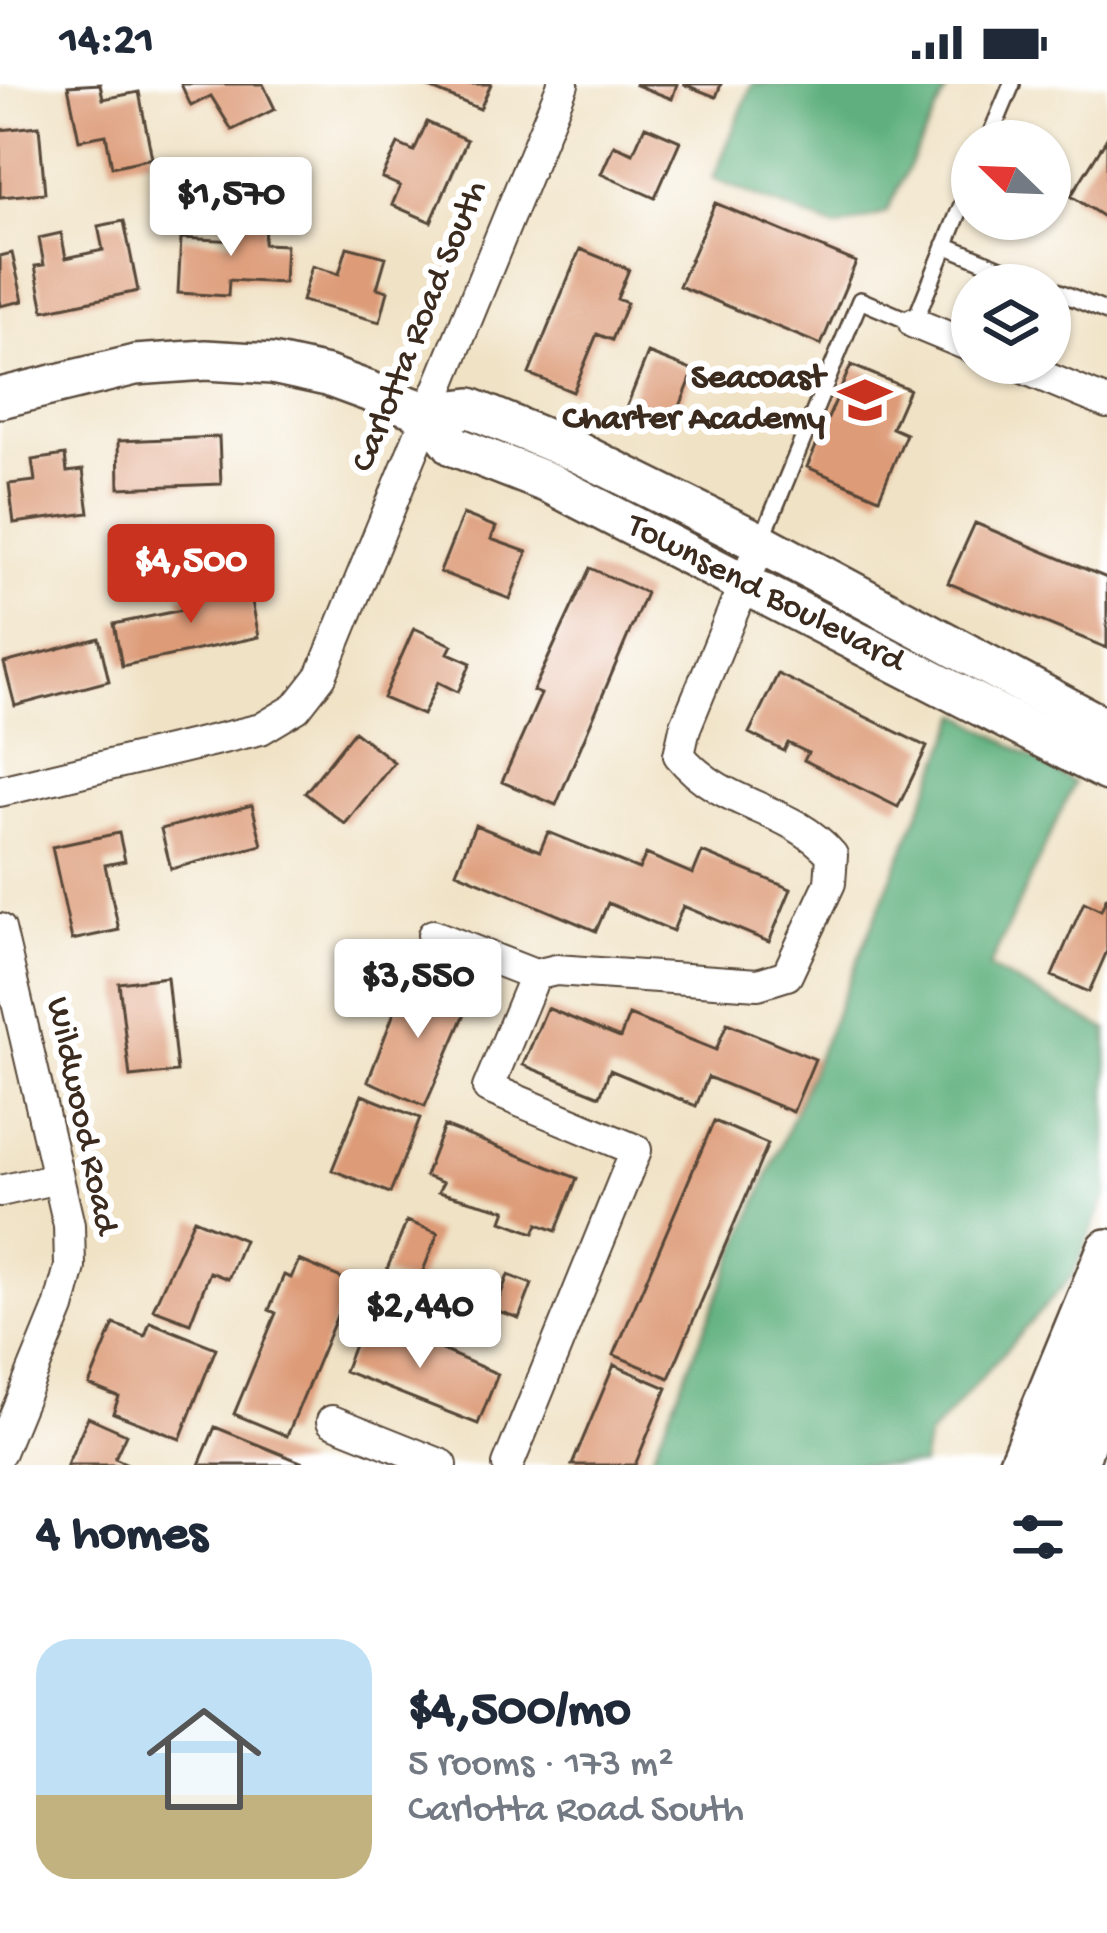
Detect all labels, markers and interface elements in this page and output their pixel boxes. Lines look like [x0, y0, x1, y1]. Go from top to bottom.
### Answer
text: 14:21 [60, 16, 154, 69]
north arrow [951, 120, 1071, 240]
map controls [951, 120, 1071, 384]
pin: $1,570 [133, 157, 329, 259]
text: $1,570 [177, 173, 285, 219]
street label: Carlotta Road South [343, 175, 499, 479]
button: layers [951, 264, 1071, 384]
place label: Seacoast Charter Academy [562, 358, 828, 442]
school or university icon: Seacoast Charter Academy [836, 371, 894, 429]
street label: Townsend Boulevard [617, 504, 914, 685]
pin: $4,500 [93, 524, 289, 626]
text: $4,500 [134, 540, 248, 586]
pin: $3,550 [320, 939, 516, 1041]
text: $3,550 [361, 955, 475, 1001]
street label: Wildwood Road [34, 994, 127, 1241]
pin: $2,440 [322, 1269, 518, 1371]
text: $2,440 [366, 1285, 474, 1331]
icon: filters [1005, 1504, 1071, 1570]
text: 4 homes [36, 1507, 207, 1567]
text: $4,500/mo [408, 1683, 631, 1743]
icon: home [132, 1687, 276, 1831]
text: 5 rooms · 173 m² [408, 1743, 673, 1789]
text: Carlotta Road South [408, 1789, 744, 1835]

